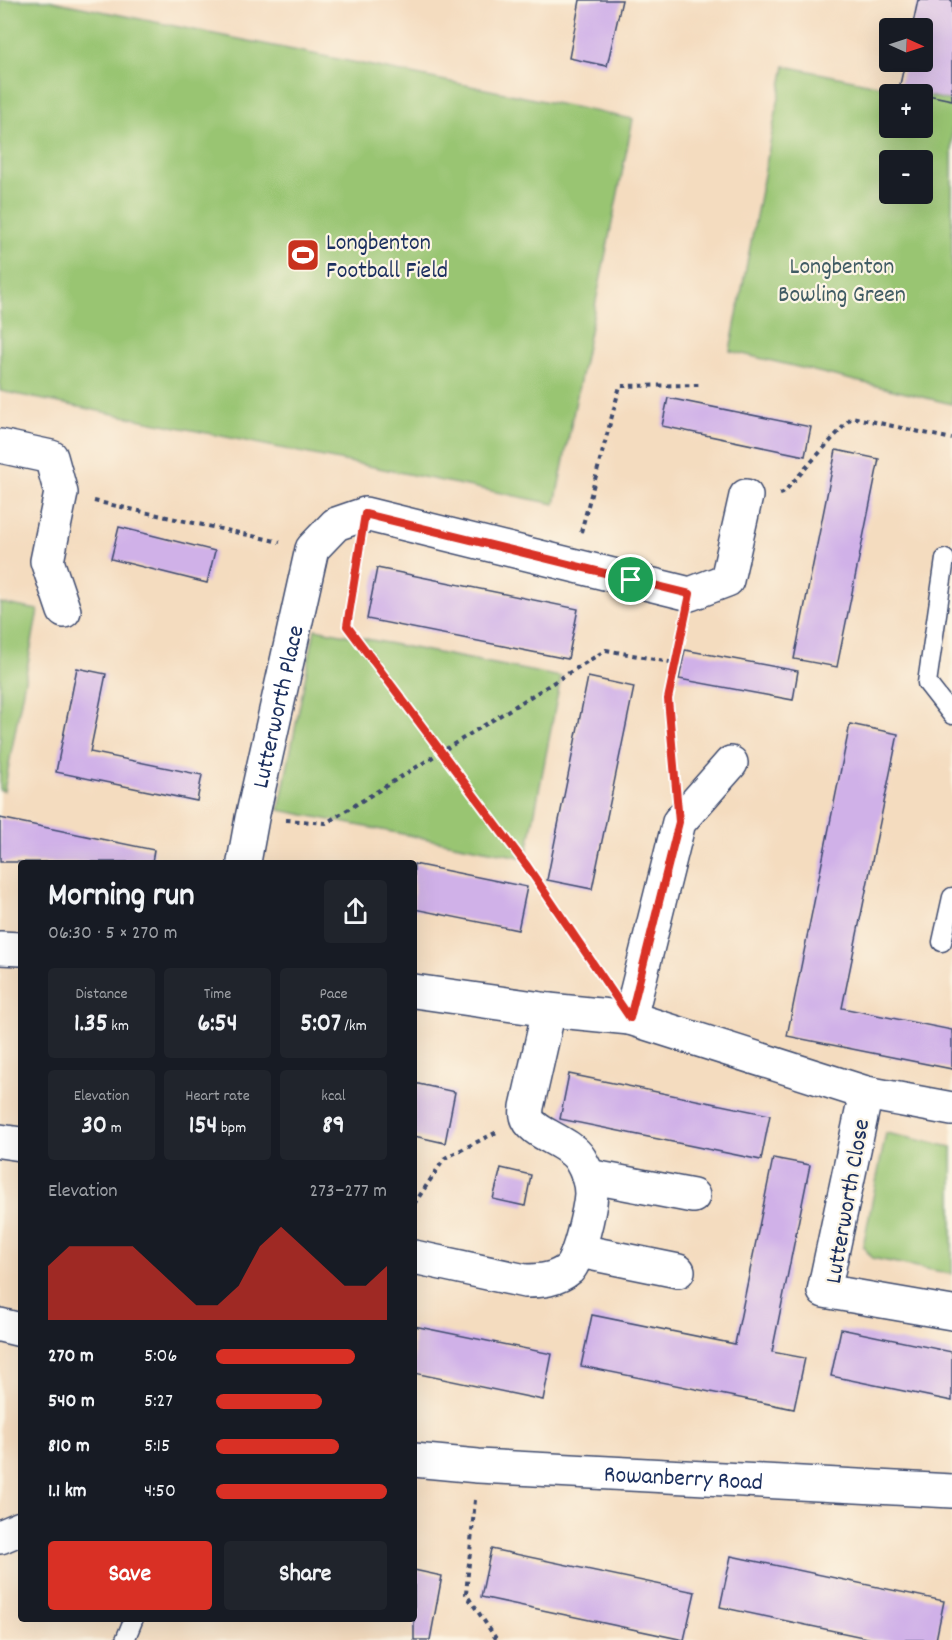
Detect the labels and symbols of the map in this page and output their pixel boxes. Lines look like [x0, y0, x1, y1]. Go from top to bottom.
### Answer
north arrow [879, 18, 933, 72]
place label: Longbenton Football Field [326, 227, 448, 289]
sports icon: Longbenton Football Field [285, 237, 321, 273]
park label: Longbenton Bowling Green [778, 251, 906, 313]
pin [605, 554, 656, 605]
street label: Lutterworth Place [245, 622, 314, 792]
street label: Lutterworth Close [818, 1117, 880, 1287]
street label: Rowanberry Road [603, 1459, 764, 1501]

